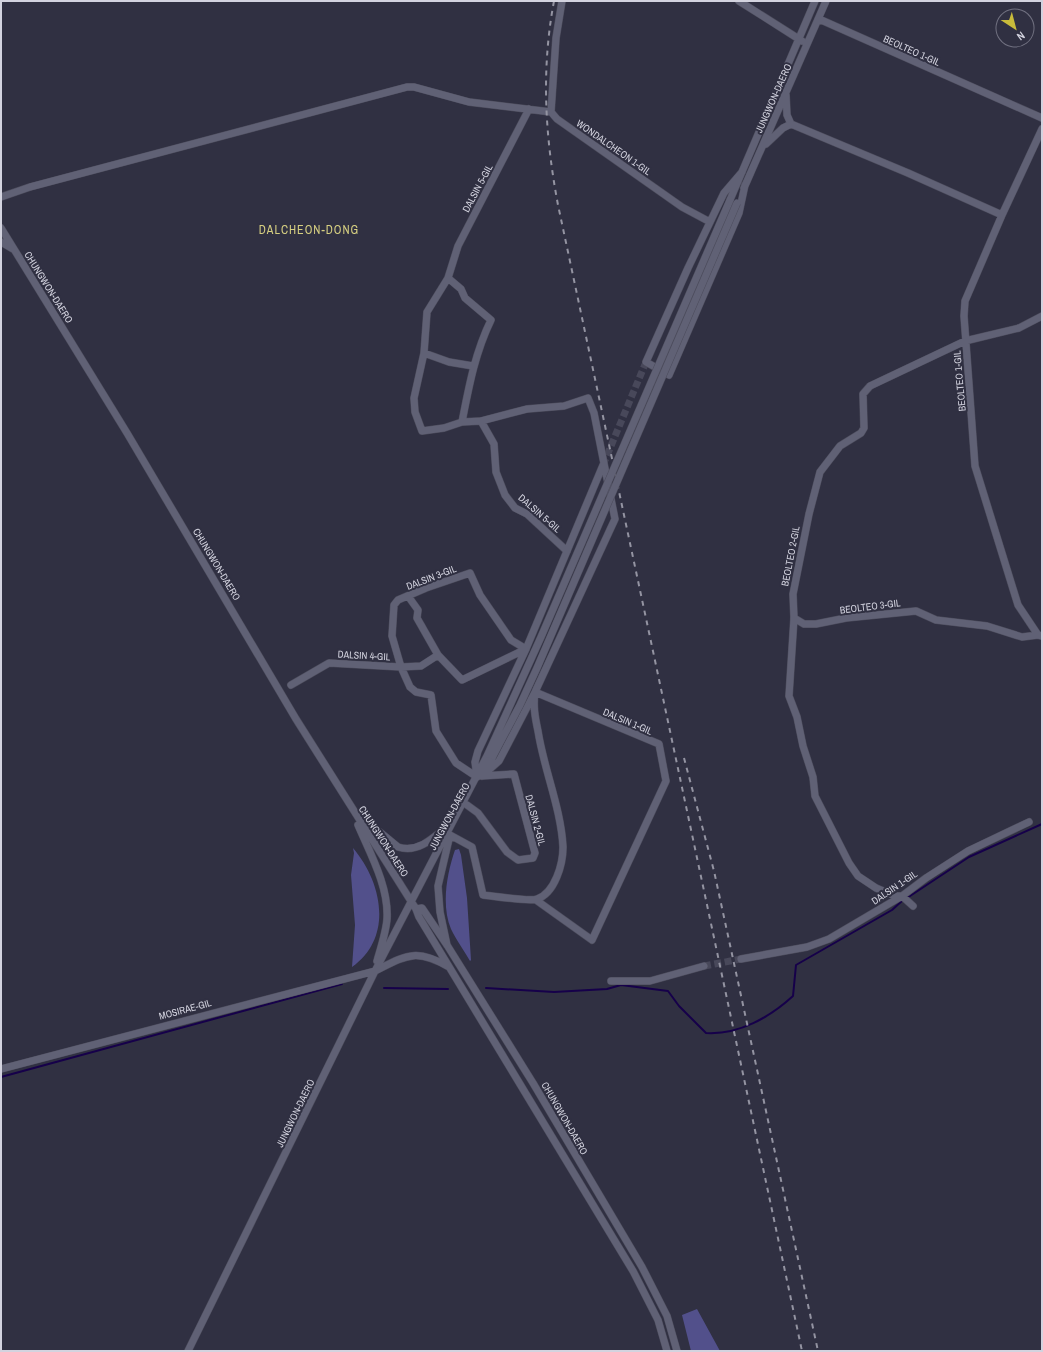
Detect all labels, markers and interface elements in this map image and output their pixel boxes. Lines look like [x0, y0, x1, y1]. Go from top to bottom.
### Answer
north arrow [995, 8, 1035, 48]
text: N [1014, 29, 1028, 44]
street label: BEOLTEO 1-GIL [881, 32, 943, 69]
street label: JUNGWON-DAERO [752, 62, 794, 135]
street label: WONDALCHEON 1-GIL [574, 117, 654, 178]
street label: DALSIN 5-GIL [459, 162, 496, 214]
district label: DALCHEON-DONG [259, 222, 359, 238]
street label: CHUNGWON-DAERO [21, 249, 76, 325]
street label: BEOLTEO 1-GIL [950, 350, 969, 412]
street label: DALSIN 5-GIL [516, 491, 564, 536]
street label: BEOLTEO 2-GIL [778, 525, 803, 587]
street label: CHUNGWON-DAERO [190, 526, 243, 603]
street label: DALSIN 3-GIL [404, 562, 458, 593]
street label: BEOLTEO 3-GIL [839, 596, 902, 617]
street label: DALSIN 4-GIL [337, 648, 391, 663]
street label: DALSIN 1-GIL [601, 705, 655, 738]
street label: JUNGWON-DAERO [426, 780, 473, 852]
street label: DALSIN 2-GIL [522, 793, 549, 848]
street label: CHUNGWON-DAERO [356, 803, 411, 879]
street label: DALSIN 1-GIL [869, 867, 920, 907]
street label: MOSIRAE-GIL [157, 996, 213, 1023]
street label: JUNGWON-DAERO [273, 1077, 318, 1149]
street label: CHUNGWON-DAERO [538, 1079, 591, 1157]

